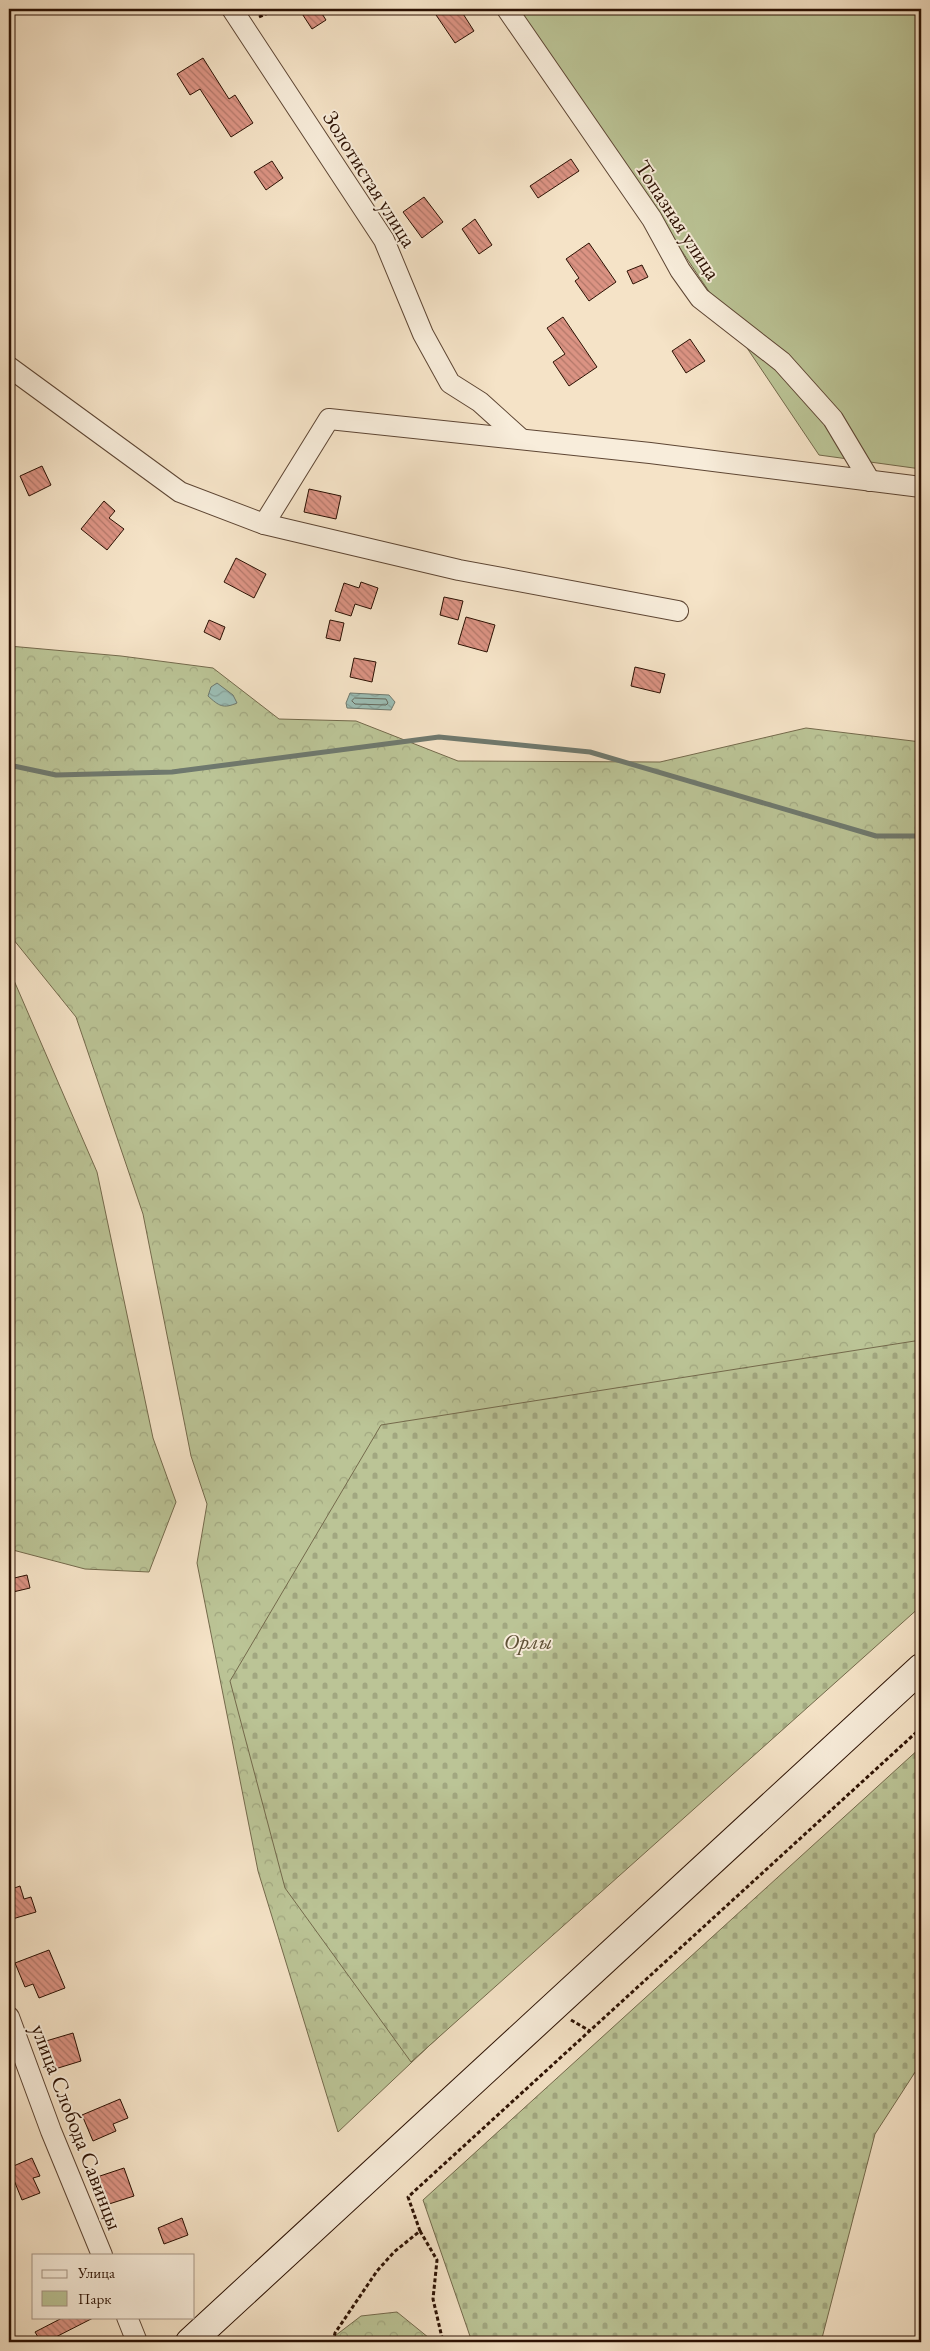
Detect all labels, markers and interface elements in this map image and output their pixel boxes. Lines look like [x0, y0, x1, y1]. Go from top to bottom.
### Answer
street label: Золотистая улица [316, 105, 424, 253]
street label: Топазная улица [628, 155, 728, 286]
park label: Орлы [504, 1627, 552, 1656]
street label: улица Слобода Савинцы [24, 2020, 130, 2234]
legend [32, 2254, 195, 2318]
text: Улица [77, 2263, 115, 2282]
text: Парк [78, 2289, 111, 2308]

